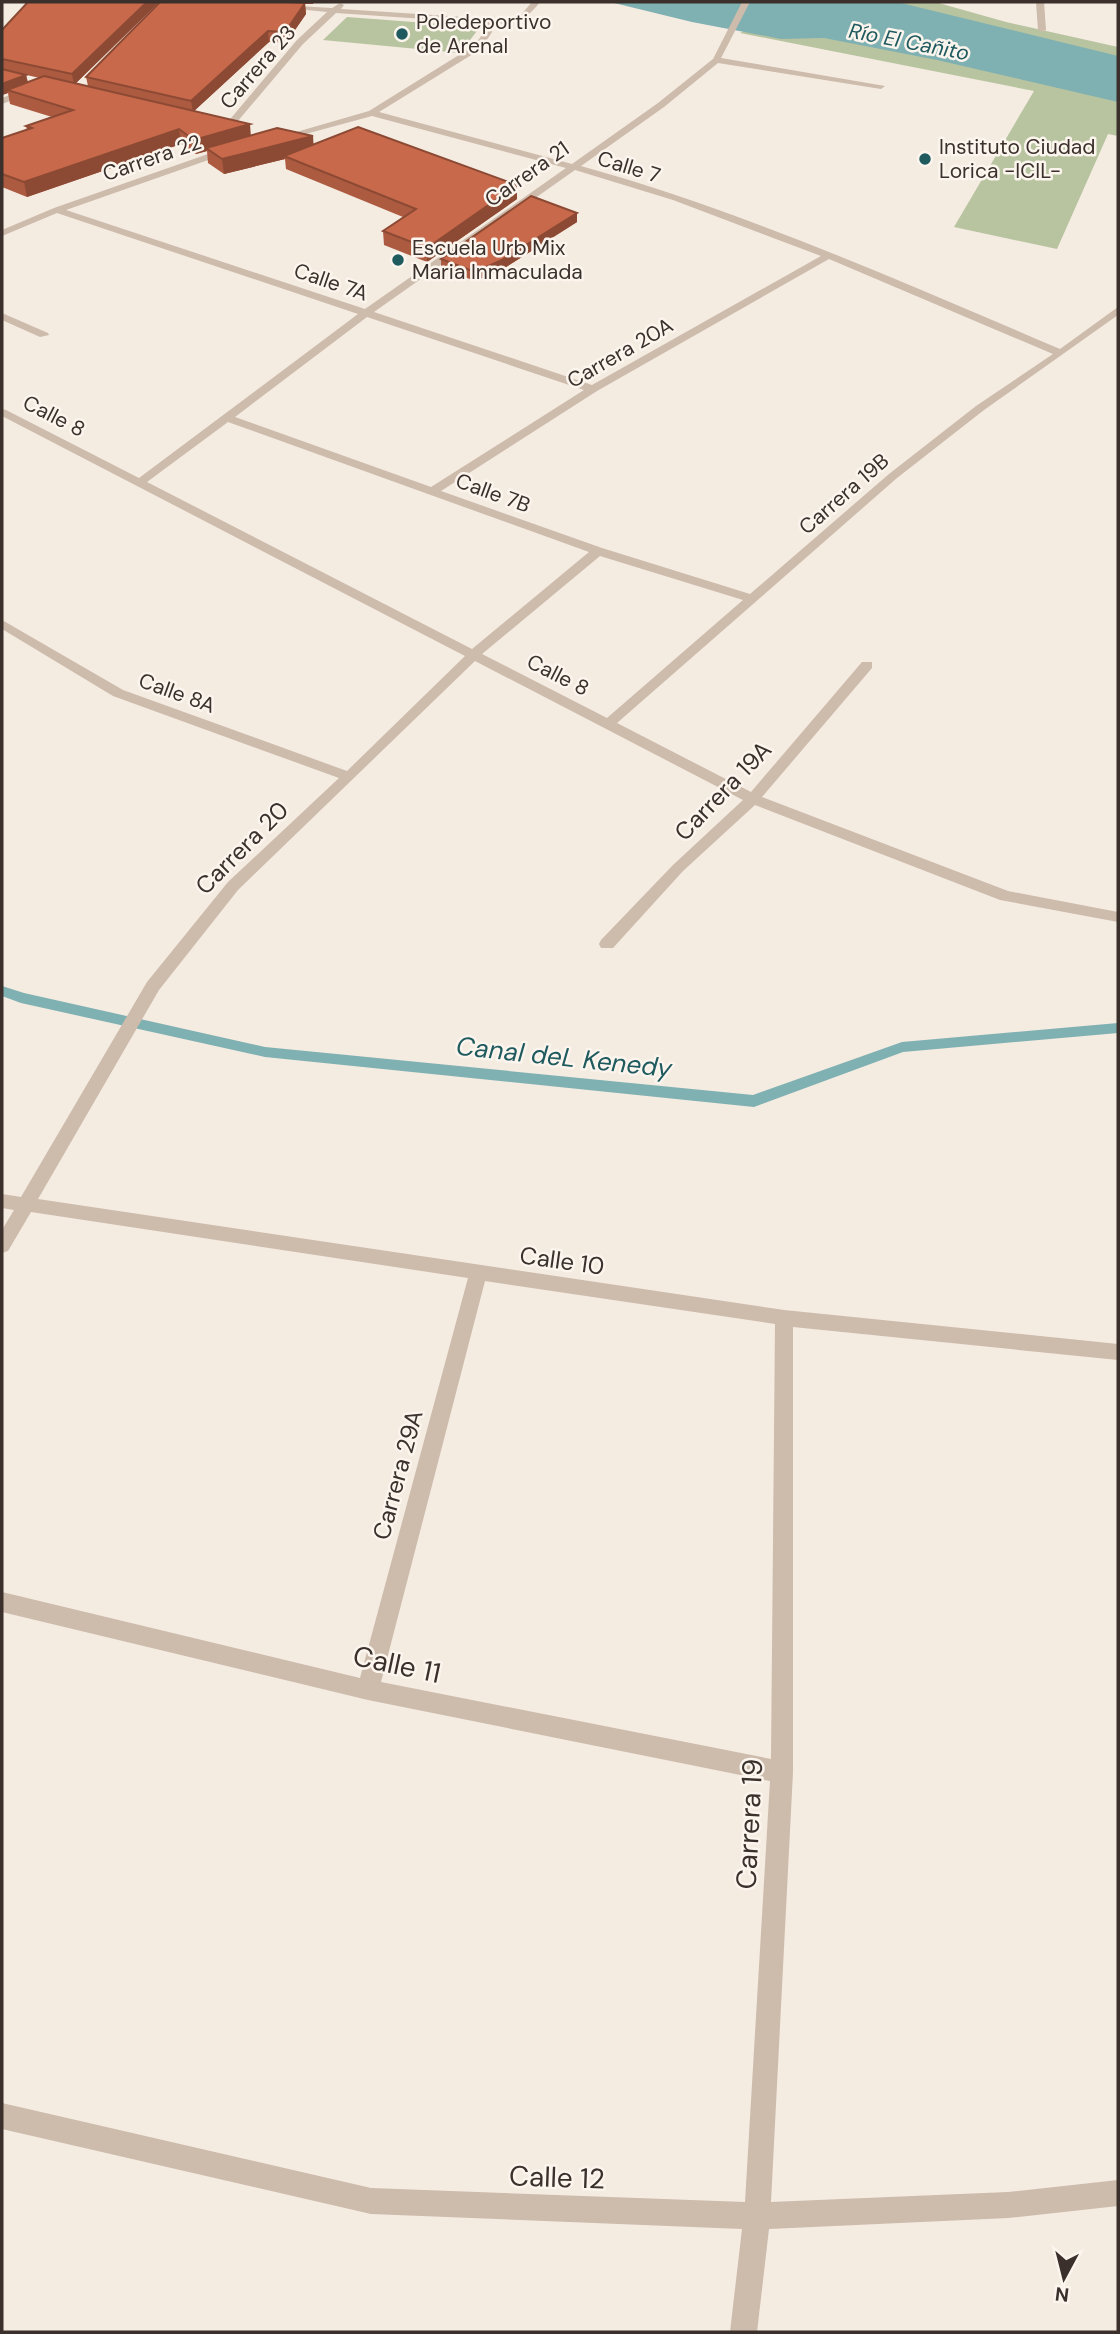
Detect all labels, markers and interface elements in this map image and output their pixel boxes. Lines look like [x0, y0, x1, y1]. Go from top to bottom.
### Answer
place label: Poledeportivo de Arenal [416, 8, 551, 60]
water label: Río El Cañito [847, 17, 971, 67]
street label: Carrera 23 [214, 19, 302, 115]
marker: Poledeportivo de Arenal [394, 26, 410, 42]
street label: Carrera 22 [99, 128, 205, 188]
place label: Instituto Ciudad Lorica -ICIL- [939, 133, 1095, 185]
street label: Carrera 21 [479, 135, 575, 213]
street label: Calle 7 [594, 144, 664, 190]
marker: Instituto Ciudad Lorica -ICIL- [917, 151, 933, 167]
place label: Escuela Urb Mix Maria Inmaculada [412, 234, 583, 286]
marker: Escuela Urb Mix Maria Inmaculada [390, 252, 406, 268]
street label: Calle 7A [290, 256, 372, 308]
street label: Carrera 20A [562, 311, 678, 395]
street label: Calle 8 [18, 389, 90, 443]
street label: Carrera 19B [793, 447, 895, 541]
street label: Calle 7B [452, 467, 534, 519]
street label: Calle 8 [522, 648, 594, 702]
street label: Calle 8A [135, 666, 219, 720]
street label: Carrera 19A [667, 734, 778, 847]
street label: Carrera 20 [188, 794, 295, 901]
water label: Canal deL Kenedy [454, 1029, 675, 1085]
street label: Calle 10 [518, 1239, 606, 1282]
street label: Carrera 29A [365, 1407, 430, 1543]
street label: Calle 11 [350, 1637, 444, 1692]
street label: Carrera 19 [728, 1758, 771, 1890]
street label: Calle 12 [508, 2157, 606, 2198]
north arrow [1029, 2243, 1099, 2313]
text: N [1054, 2281, 1070, 2308]

